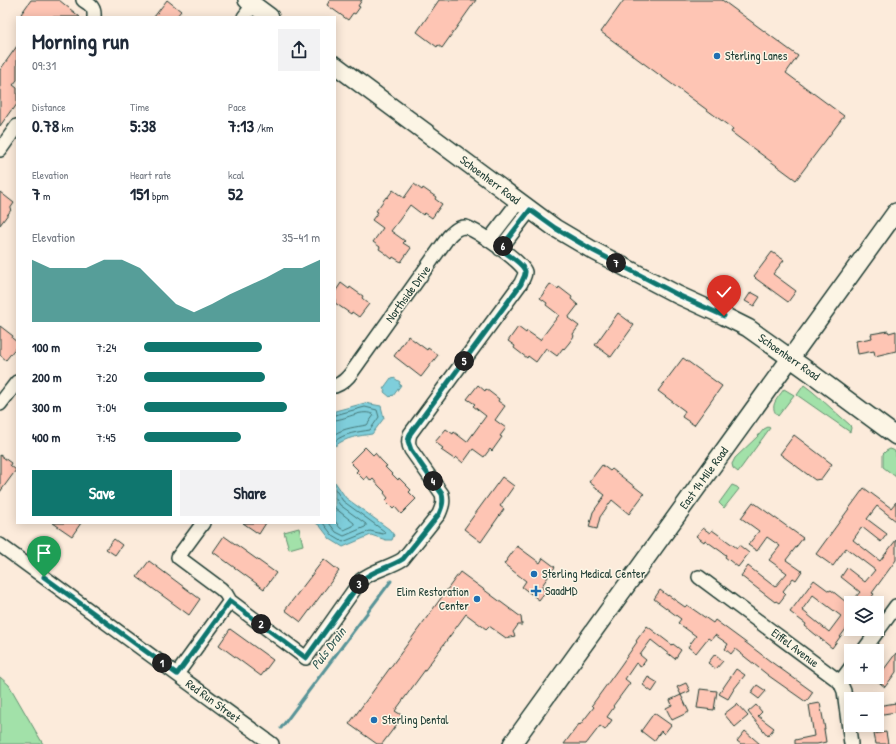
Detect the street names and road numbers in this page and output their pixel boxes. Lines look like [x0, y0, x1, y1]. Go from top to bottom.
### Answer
street label: Schoenherr Road [457, 151, 524, 208]
street label: Northside Drive [381, 261, 434, 326]
street label: Schoenherr Road [755, 329, 824, 384]
street label: East 14 Mile Road [675, 443, 732, 512]
street label: Eiffel Avenue [768, 624, 823, 671]
street label: Red Run Street [182, 675, 245, 727]

